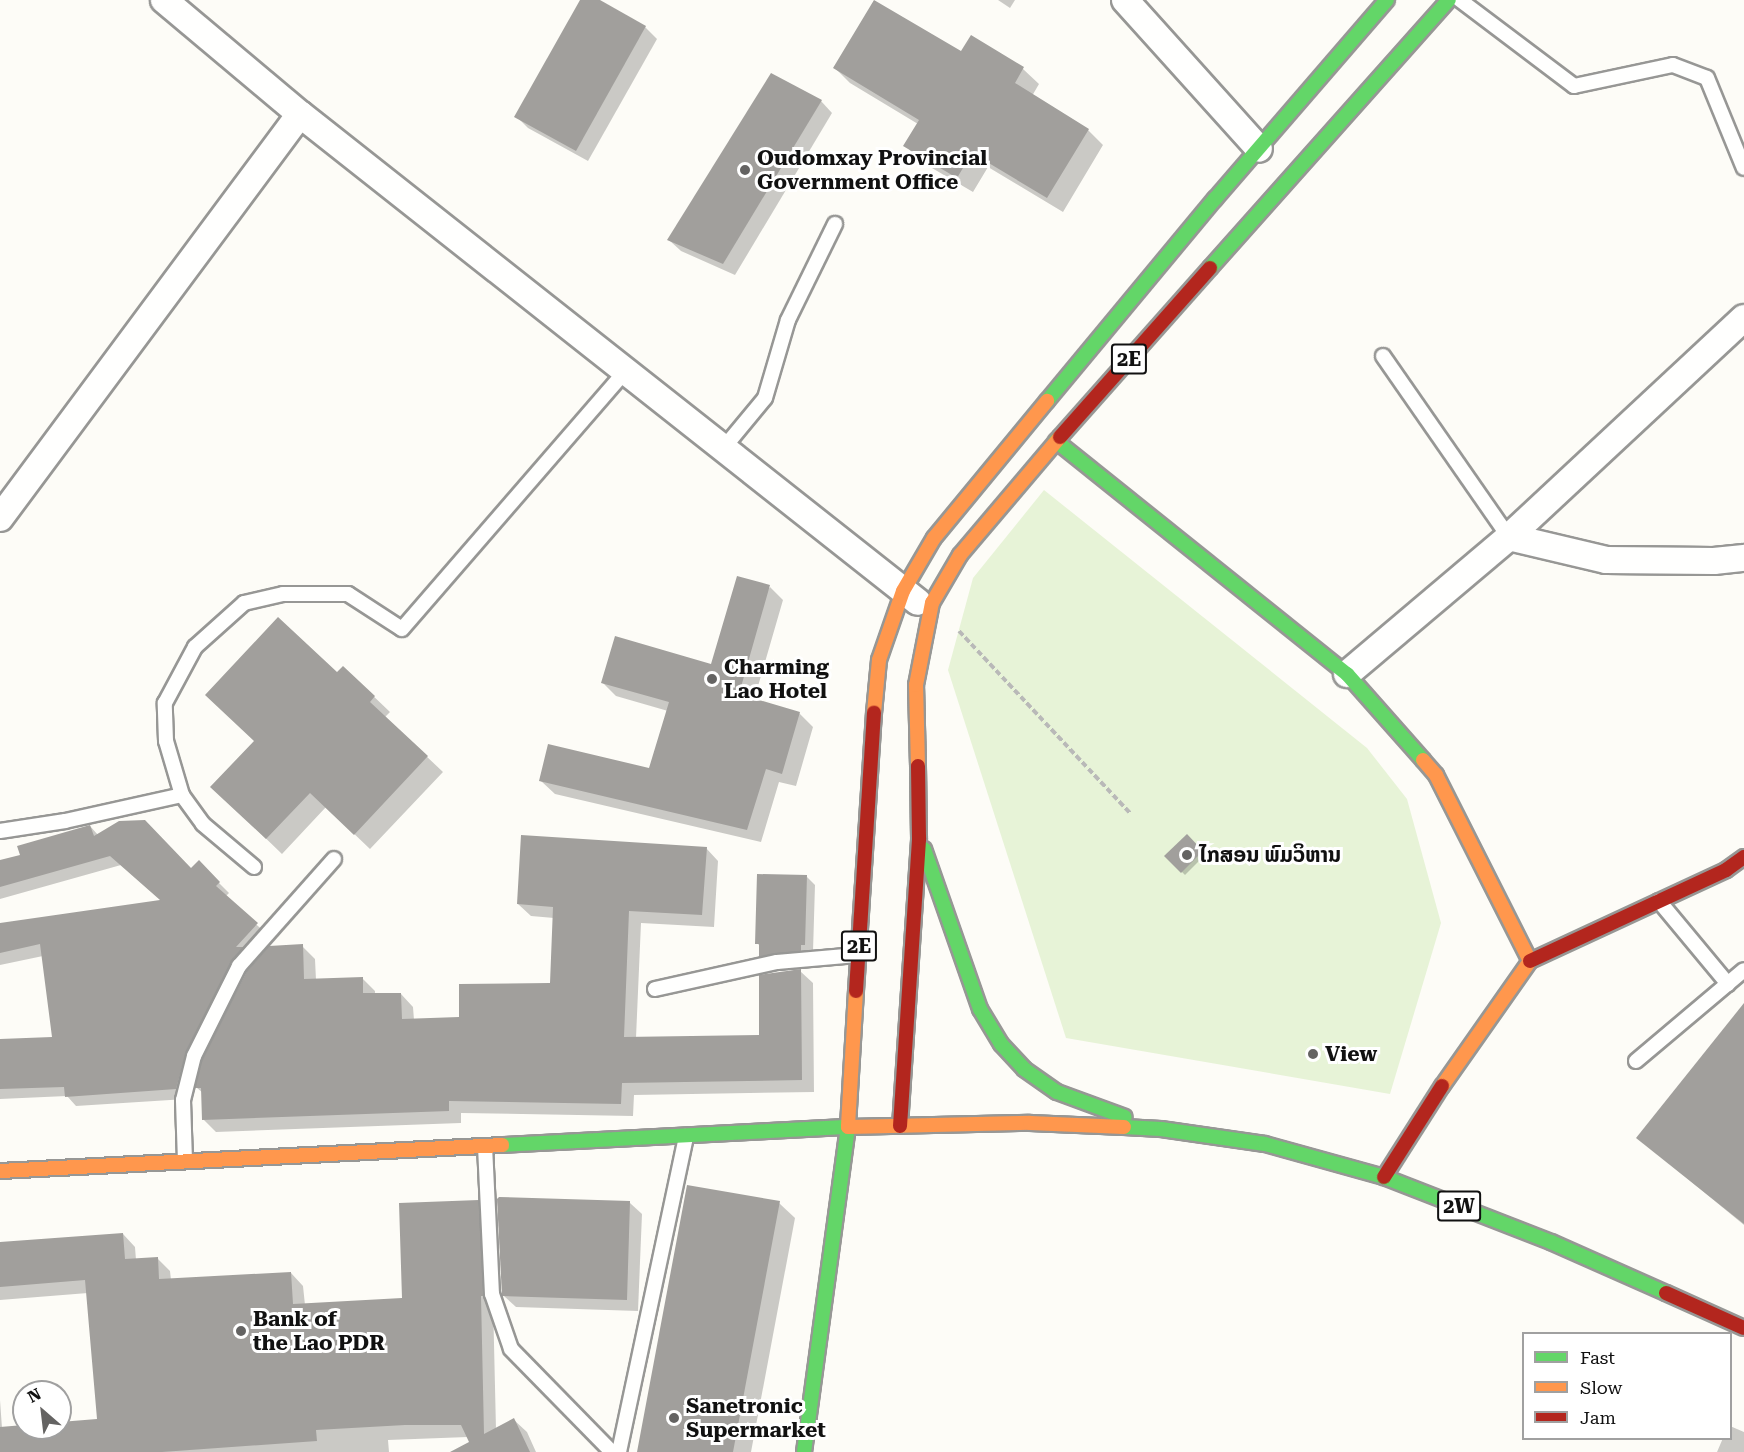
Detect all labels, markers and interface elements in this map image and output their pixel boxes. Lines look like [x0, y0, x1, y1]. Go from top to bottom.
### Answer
place label: Oudomxay Provincial Government Office [757, 145, 987, 195]
marker: Oudomxay Provincial Government Office [738, 163, 752, 177]
road number: 2E [1110, 342, 1148, 376]
place label: Charming Lao Hotel [724, 654, 829, 704]
marker: Charming Lao Hotel [705, 672, 719, 686]
place label: ໄກສອນ ພົມວິຫານ [1199, 842, 1341, 868]
marker: ໄກສອນ ພົມວິຫານ [1180, 848, 1194, 862]
road number: 2E [840, 929, 878, 963]
place label: View [1325, 1041, 1377, 1067]
marker: View [1306, 1047, 1320, 1061]
road number: 2W [1436, 1189, 1482, 1223]
place label: Bank of the Lao PDR [253, 1306, 385, 1356]
marker: Bank of the Lao PDR [234, 1324, 248, 1338]
legend [1522, 1332, 1732, 1440]
text: Fast [1580, 1347, 1615, 1368]
text: Slow [1580, 1377, 1622, 1398]
north arrow [12, 1380, 72, 1440]
text: N [24, 1384, 44, 1407]
place label: Sanetronic Supermarket [686, 1393, 826, 1443]
text: Jam [1580, 1407, 1616, 1428]
marker: Sanetronic Supermarket [667, 1411, 681, 1425]

